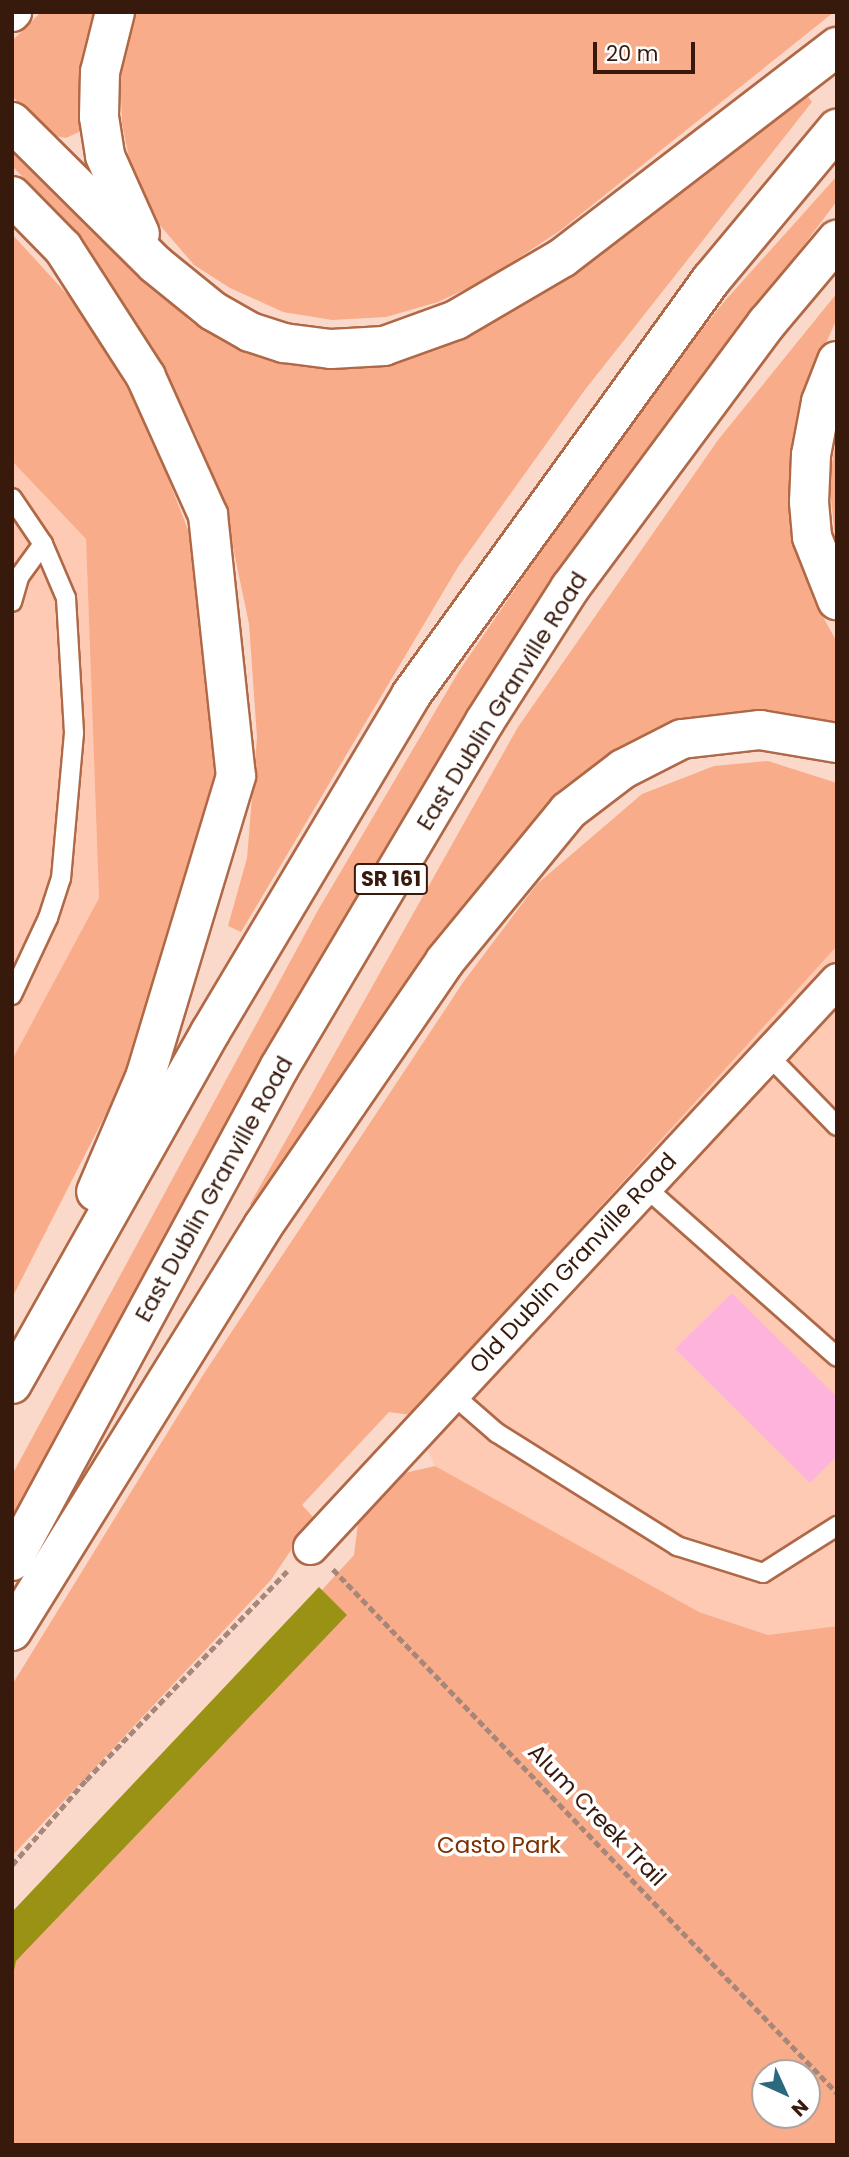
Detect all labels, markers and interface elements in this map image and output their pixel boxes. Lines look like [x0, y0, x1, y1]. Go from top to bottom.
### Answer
scale bar [597, 28, 698, 72]
text: 20 m [606, 39, 659, 68]
street label: East Dublin Granville Road [411, 567, 593, 835]
road number: SR 161 [352, 862, 430, 896]
street label: East Dublin Granville Road [129, 1051, 299, 1327]
street label: Old Dublin Granville Road [464, 1147, 682, 1379]
street label: Alum Creek Trail [522, 1738, 672, 1892]
park label: Casto Park [437, 1831, 561, 1859]
north arrow [751, 2059, 821, 2129]
text: N [785, 2093, 814, 2122]

